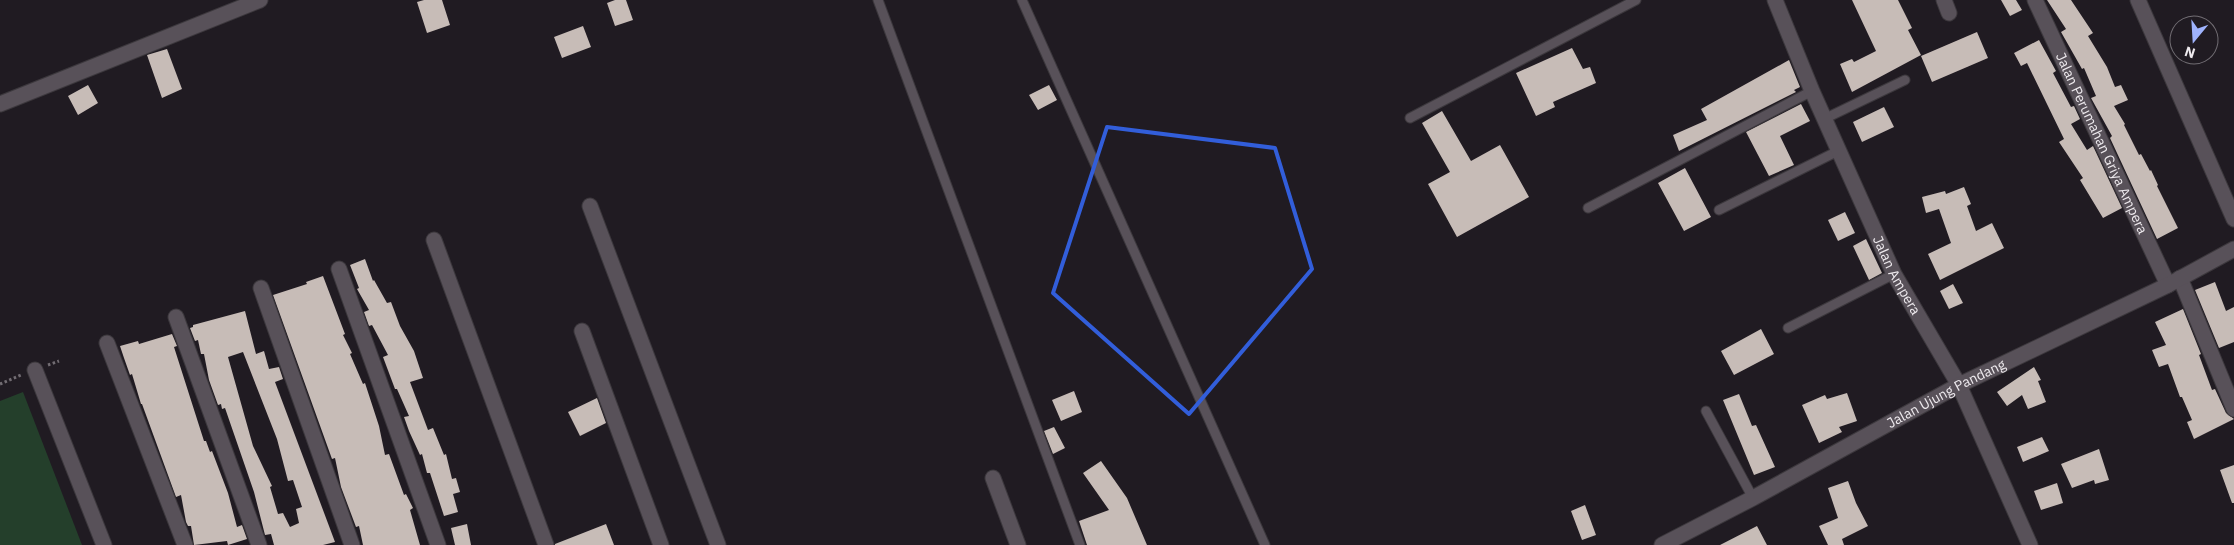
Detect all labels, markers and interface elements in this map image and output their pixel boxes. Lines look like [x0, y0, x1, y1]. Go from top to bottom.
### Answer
north arrow [2169, 15, 2219, 65]
text: N [2182, 42, 2198, 62]
street label: Jalan Perumahan Griya Ampera [2052, 50, 2152, 237]
street label: Jalan Ampera [1869, 233, 1925, 318]
street label: Jalan Ujung Pandang [1884, 355, 2009, 432]

